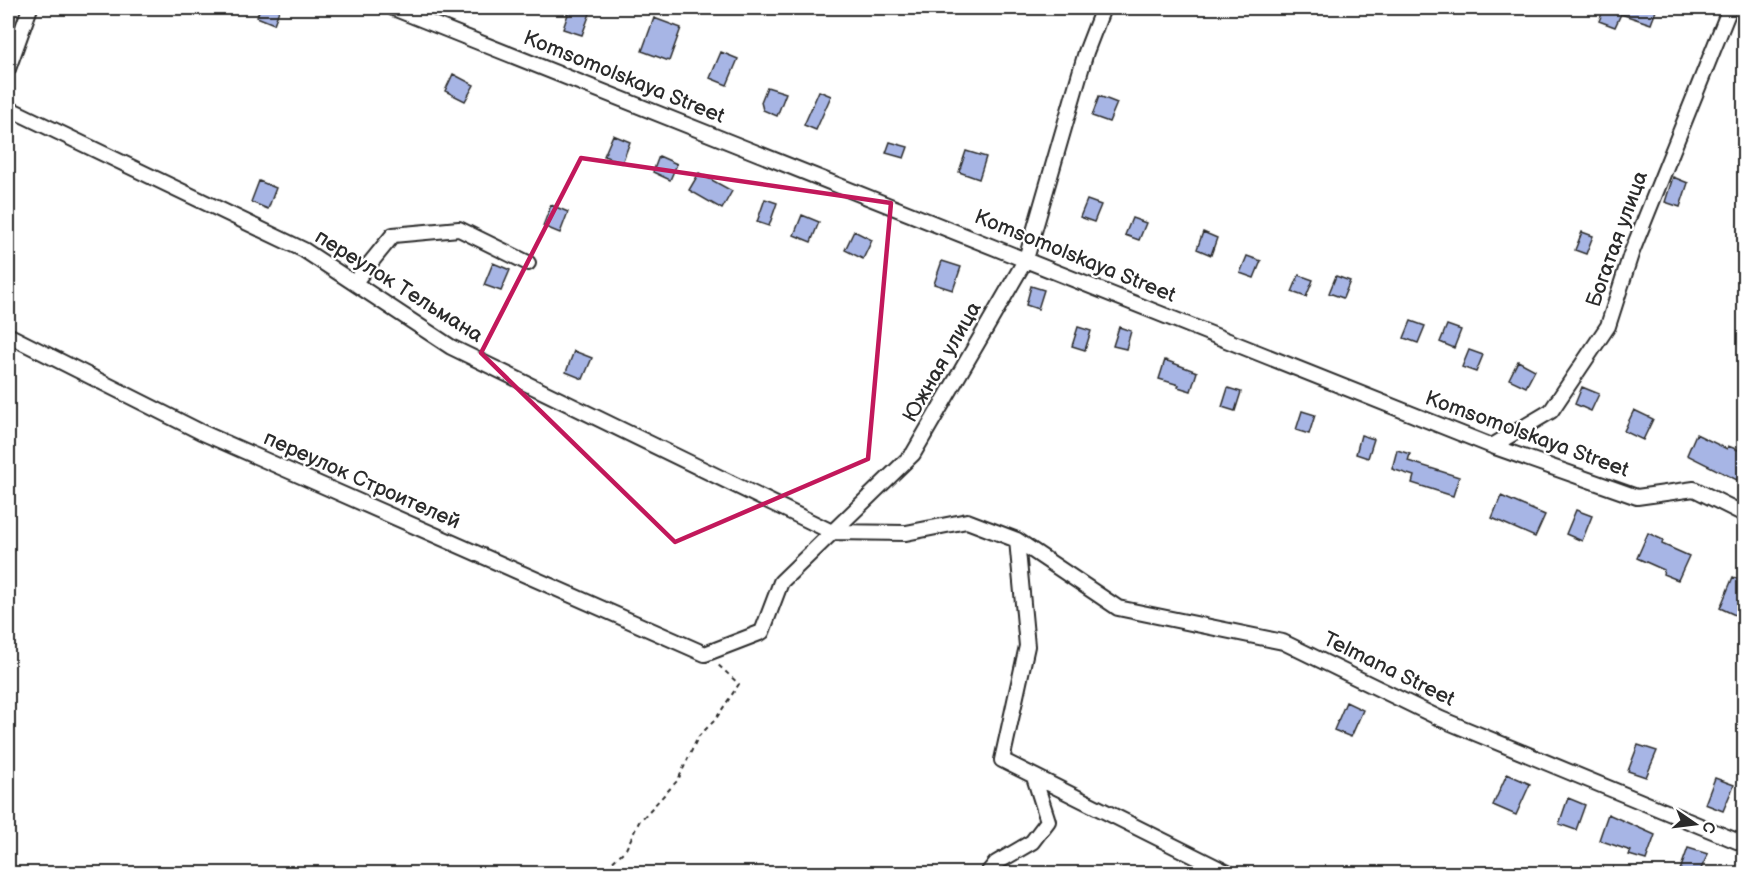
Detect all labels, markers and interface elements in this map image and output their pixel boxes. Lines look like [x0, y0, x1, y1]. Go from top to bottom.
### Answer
street label: Komsomolskaya Street [520, 25, 729, 129]
street label: Богатая улица [1581, 167, 1653, 310]
street label: Komsomolskaya Street [971, 204, 1180, 308]
street label: переулок Тельмана [310, 224, 488, 348]
street label: Южная улица [897, 297, 987, 427]
street label: Komsomolskaya Street [1422, 386, 1633, 483]
street label: переулок Строителей [260, 425, 464, 535]
street label: Telmana Street [1319, 626, 1459, 712]
north arrow [1665, 794, 1725, 854]
text: С [1698, 820, 1719, 835]

